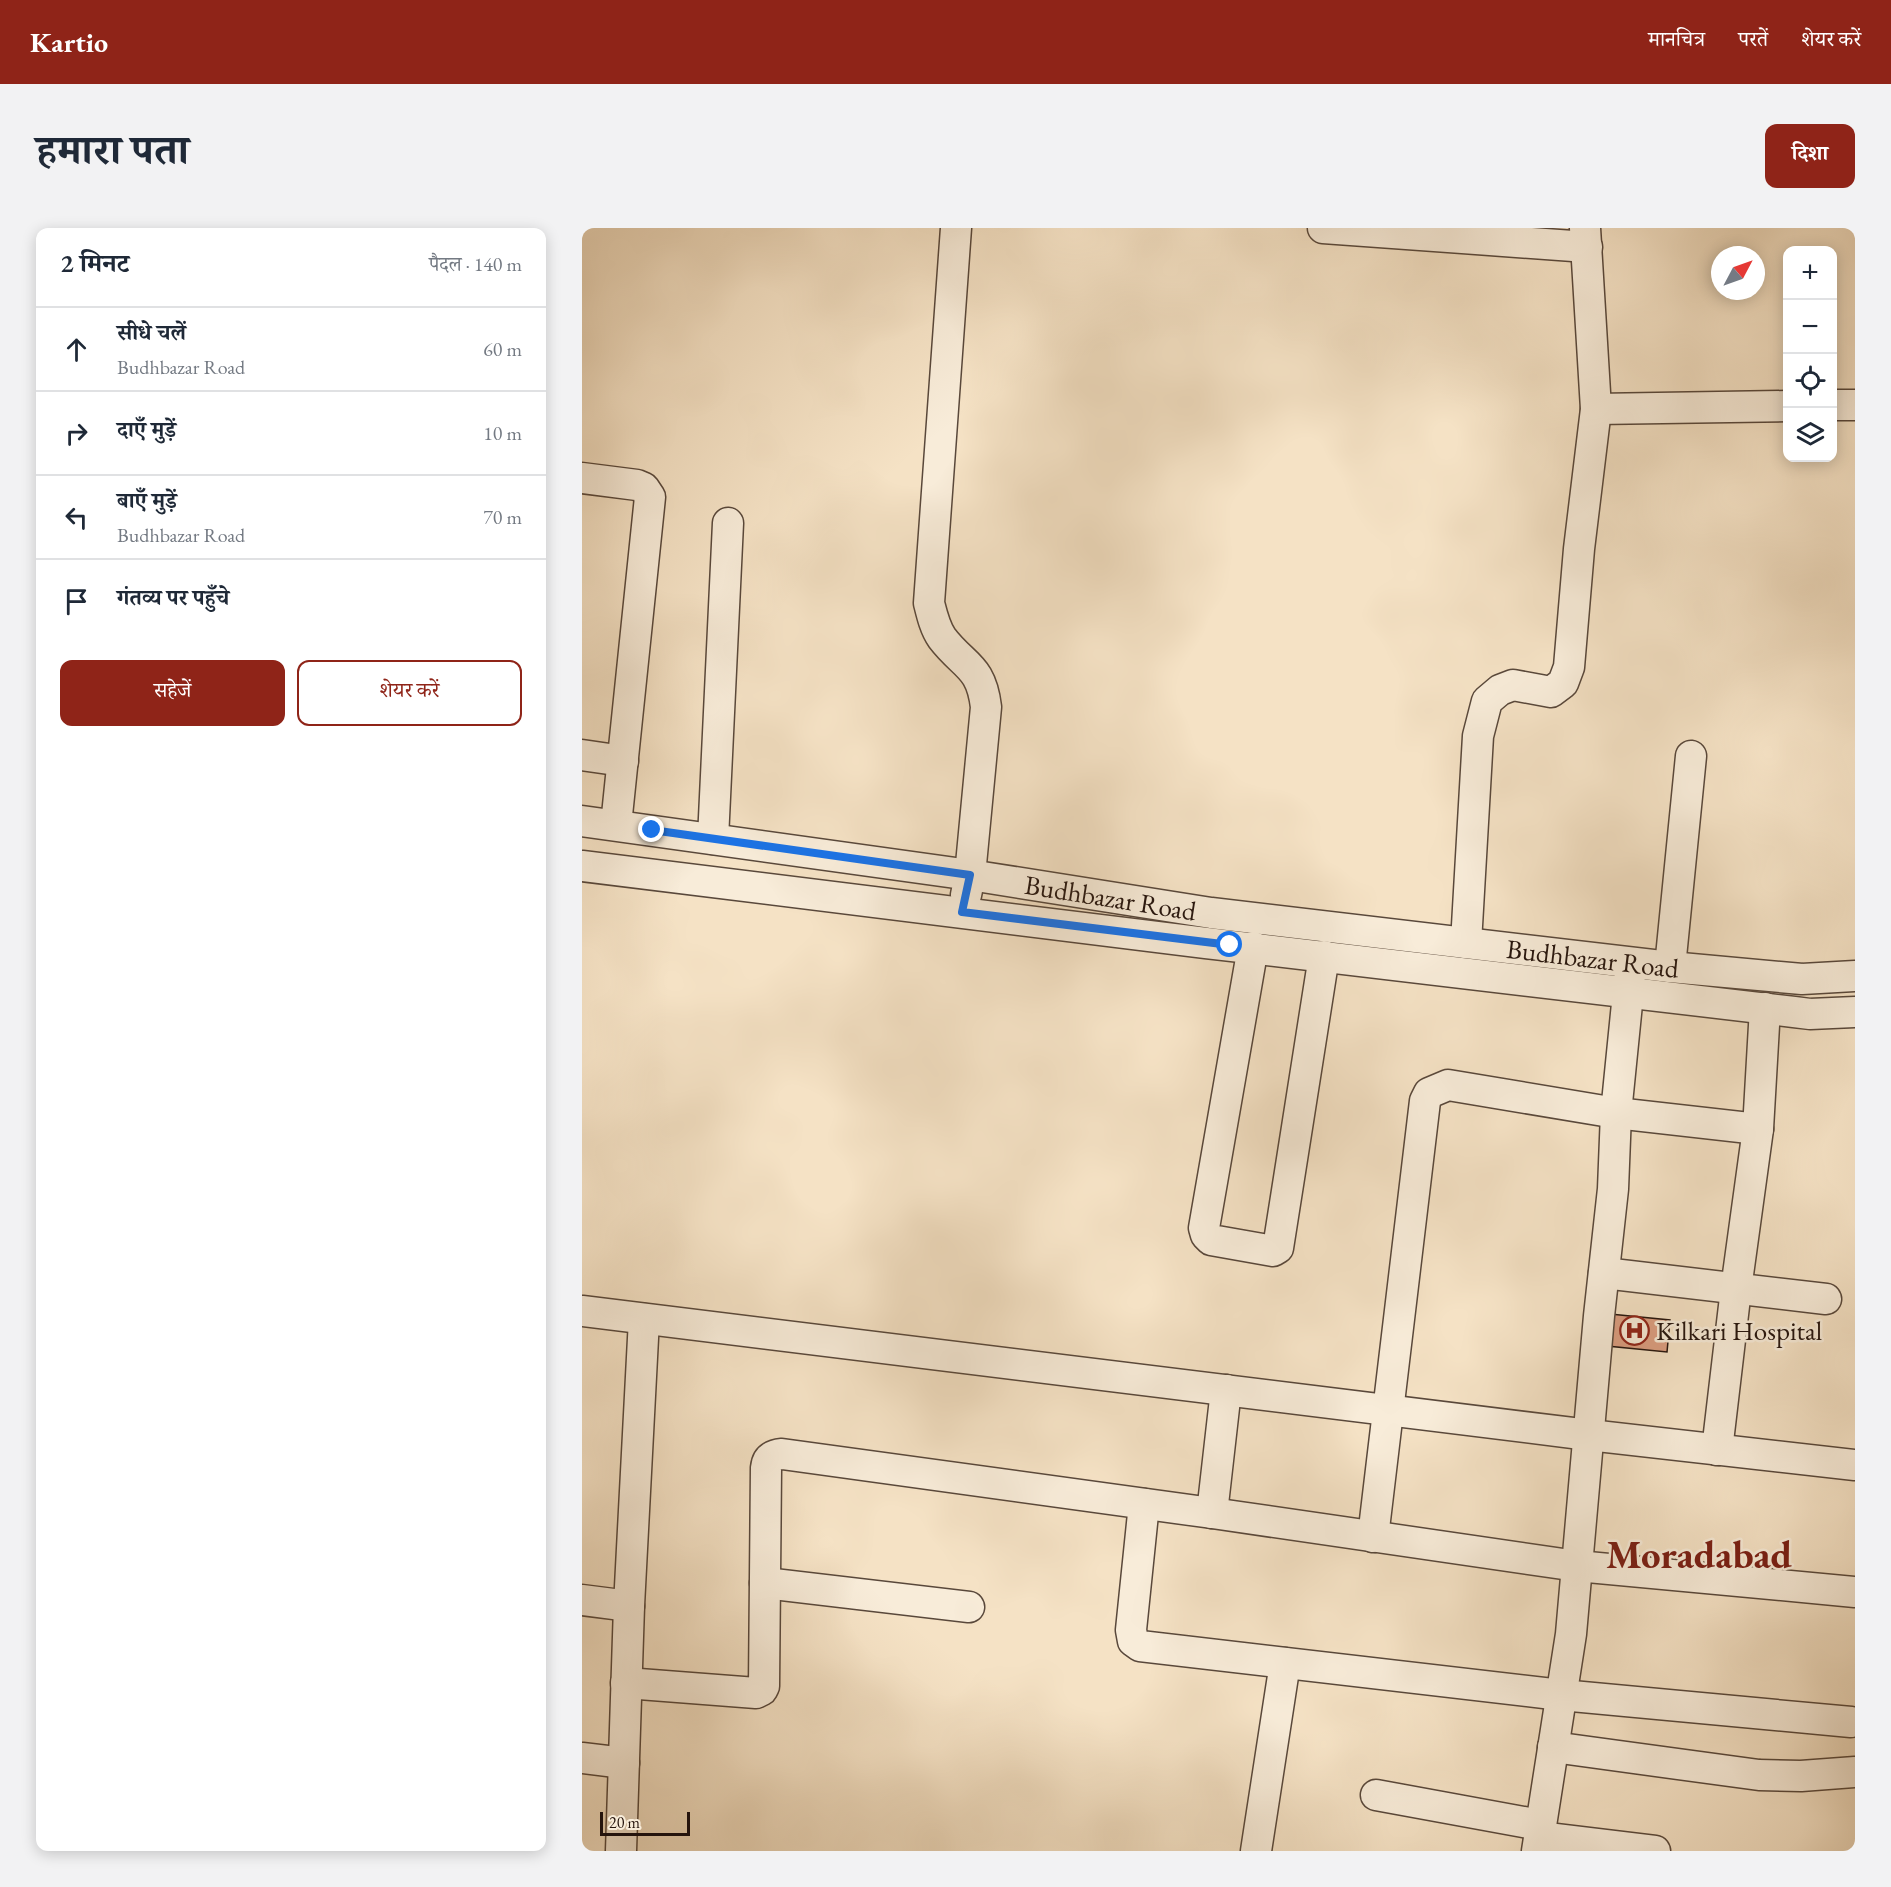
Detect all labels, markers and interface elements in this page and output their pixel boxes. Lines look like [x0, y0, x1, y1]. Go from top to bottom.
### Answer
text: Kartio [30, 24, 108, 60]
text: मानचित्र [1648, 25, 1705, 52]
text: परतें [1738, 25, 1768, 52]
text: शेयर करें [1801, 25, 1861, 52]
text: हमारा पता [36, 122, 189, 177]
button: दिशा [1765, 124, 1855, 188]
text: 2 मिनट [60, 246, 129, 280]
north arrow [1711, 246, 1765, 300]
map controls [1783, 246, 1837, 462]
button: + [1783, 246, 1837, 300]
text: पैदल · 140 m [429, 251, 522, 277]
button: − [1783, 300, 1837, 354]
text: सीधे चलें [117, 318, 186, 347]
icon: ahead [60, 333, 93, 366]
text: 60 m [483, 336, 522, 362]
text: Budhbazar Road [117, 354, 245, 380]
button: locate [1783, 354, 1837, 408]
button: layers [1783, 408, 1837, 462]
text: दाएँ मुड़ें [117, 415, 176, 444]
icon: right [60, 417, 93, 450]
text: 10 m [483, 420, 522, 446]
text: बाएँ मुड़ें [117, 486, 177, 515]
icon: left [60, 501, 93, 534]
text: 70 m [483, 504, 522, 530]
text: Budhbazar Road [117, 522, 245, 548]
text: गंतव्य पर पहुँचे [117, 583, 229, 612]
icon: arrive [60, 585, 93, 618]
button: सहेजें [60, 660, 285, 726]
button: शेयर करें [297, 660, 522, 726]
route end [638, 816, 664, 842]
street label: Budhbazar Road [1022, 866, 1199, 928]
street label: Budhbazar Road [1505, 930, 1681, 985]
route start [1216, 931, 1242, 957]
place label: Kilkari Hospital [1656, 1313, 1822, 1348]
hospital icon: Kilkari Hospital [1619, 1314, 1651, 1346]
district label: Moradabad [1606, 1529, 1792, 1580]
scale bar [600, 1809, 690, 1836]
text: 20 m [609, 1812, 640, 1833]

